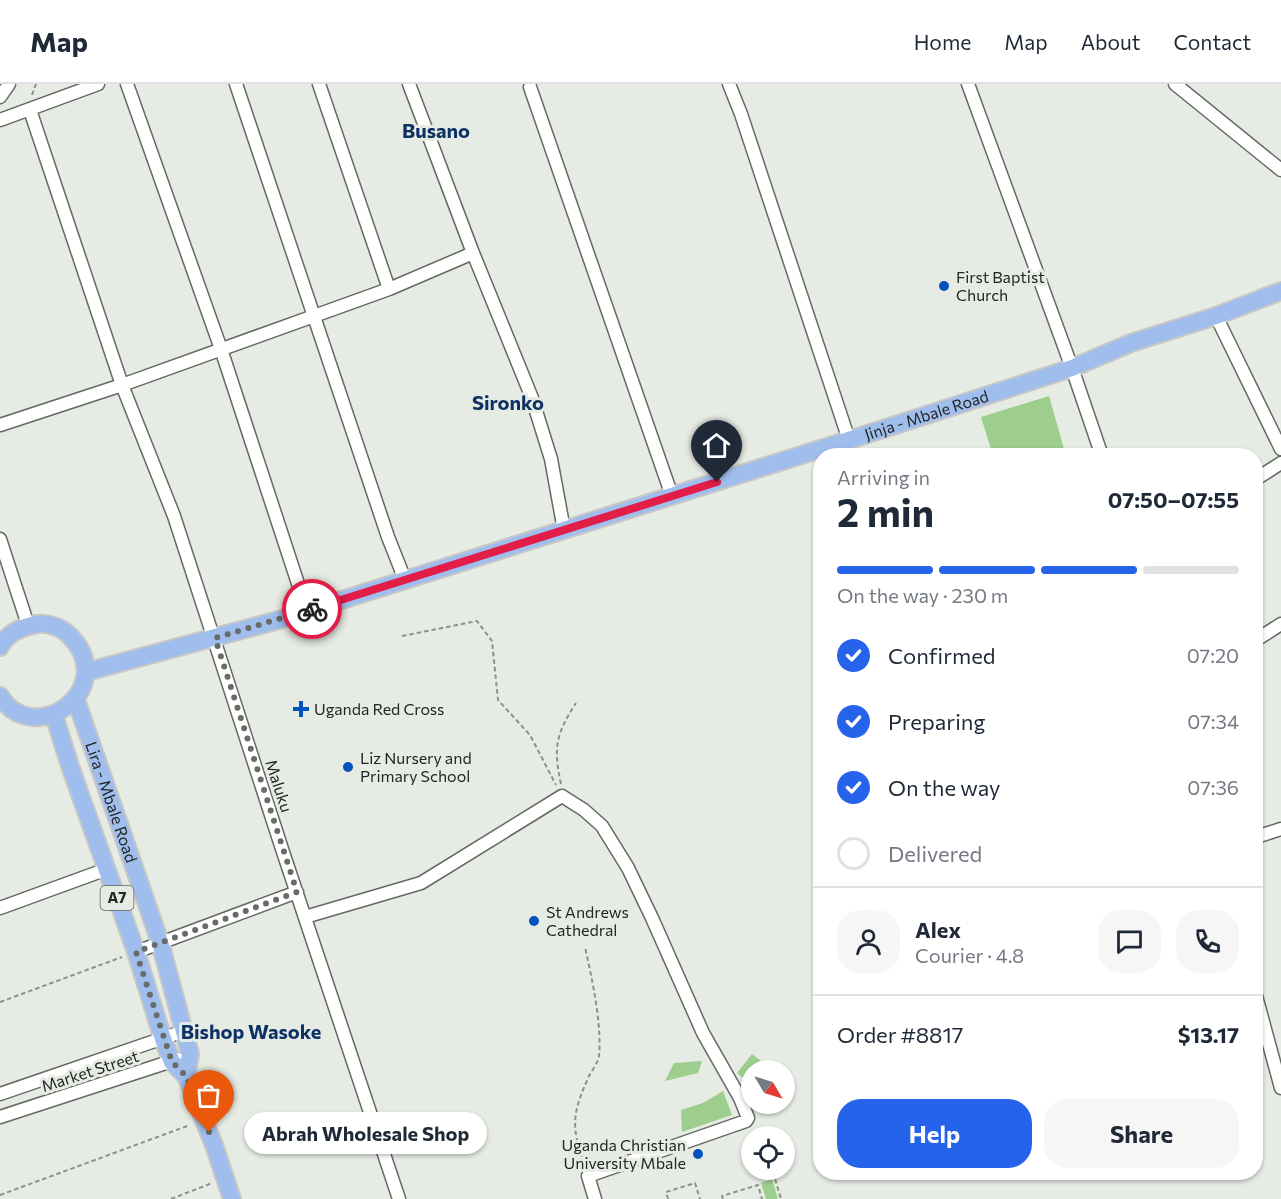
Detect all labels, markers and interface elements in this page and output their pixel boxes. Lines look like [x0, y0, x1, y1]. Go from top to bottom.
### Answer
text: Map [30, 24, 88, 58]
text: Home [914, 29, 971, 54]
text: Map [1004, 29, 1048, 54]
text: About [1081, 29, 1140, 54]
text: Contact [1173, 29, 1251, 54]
district label: Busano [402, 118, 470, 142]
place label: First Baptist Church [956, 267, 1045, 304]
marker: First Baptist Church [937, 279, 951, 293]
street label: Jinja - Mbale Road [862, 386, 991, 443]
district label: Sironko [472, 390, 544, 414]
pin [691, 420, 742, 482]
icon: home [700, 429, 733, 462]
text: Arriving in [837, 465, 930, 489]
text: 07:50–07:55 [1108, 486, 1239, 513]
text: 2 min [837, 487, 934, 535]
courier [282, 579, 342, 639]
text: On the way · 230 m [837, 583, 1008, 607]
icon: bike [296, 593, 329, 626]
icon: check [837, 639, 870, 672]
text: Confirmed [888, 642, 995, 669]
text: 07:20 [1187, 643, 1239, 667]
place label: Uganda Red Cross [314, 699, 444, 718]
marker: Uganda Red Cross [292, 700, 310, 718]
icon: check [837, 705, 870, 738]
text: Preparing [888, 708, 985, 735]
text: 07:34 [1187, 709, 1239, 733]
street label: Lira - Mbale Road [82, 739, 142, 865]
place label: Liz Nursery and Primary School [360, 748, 472, 785]
street label: Maluku [262, 757, 297, 815]
marker: Liz Nursery and Primary School [341, 760, 355, 774]
icon: check [837, 771, 870, 804]
text: On the way [888, 774, 1000, 801]
text: 07:36 [1187, 775, 1239, 799]
text: Delivered [888, 840, 982, 867]
road number: A7 [100, 886, 134, 910]
place label: St Andrews Cathedral [546, 902, 629, 939]
button: person [837, 910, 900, 973]
button: chat [1098, 910, 1161, 973]
button: phone [1176, 910, 1239, 973]
marker: St Andrews Cathedral [527, 914, 541, 928]
text: Alex [915, 916, 961, 943]
text: Courier · 4.8 [915, 943, 1024, 967]
district label: Bishop Wasoke [181, 1019, 321, 1043]
text: Order #8817 [837, 1021, 963, 1048]
text: $13.17 [1178, 1021, 1239, 1048]
street label: Market Street [39, 1046, 141, 1095]
north arrow [741, 1060, 795, 1114]
map controls [741, 1060, 795, 1180]
pin [183, 1070, 234, 1132]
icon: bag [192, 1079, 225, 1112]
button: Help [837, 1099, 1032, 1168]
button: Share [1044, 1099, 1239, 1168]
callout: Abrah Wholesale Shop [245, 1111, 488, 1153]
text: Abrah Wholesale Shop [262, 1121, 469, 1145]
button: locate [741, 1126, 795, 1180]
place label: Uganda Christian University Mbale [561, 1135, 686, 1172]
marker: Uganda Christian University Mbale [691, 1147, 705, 1161]

